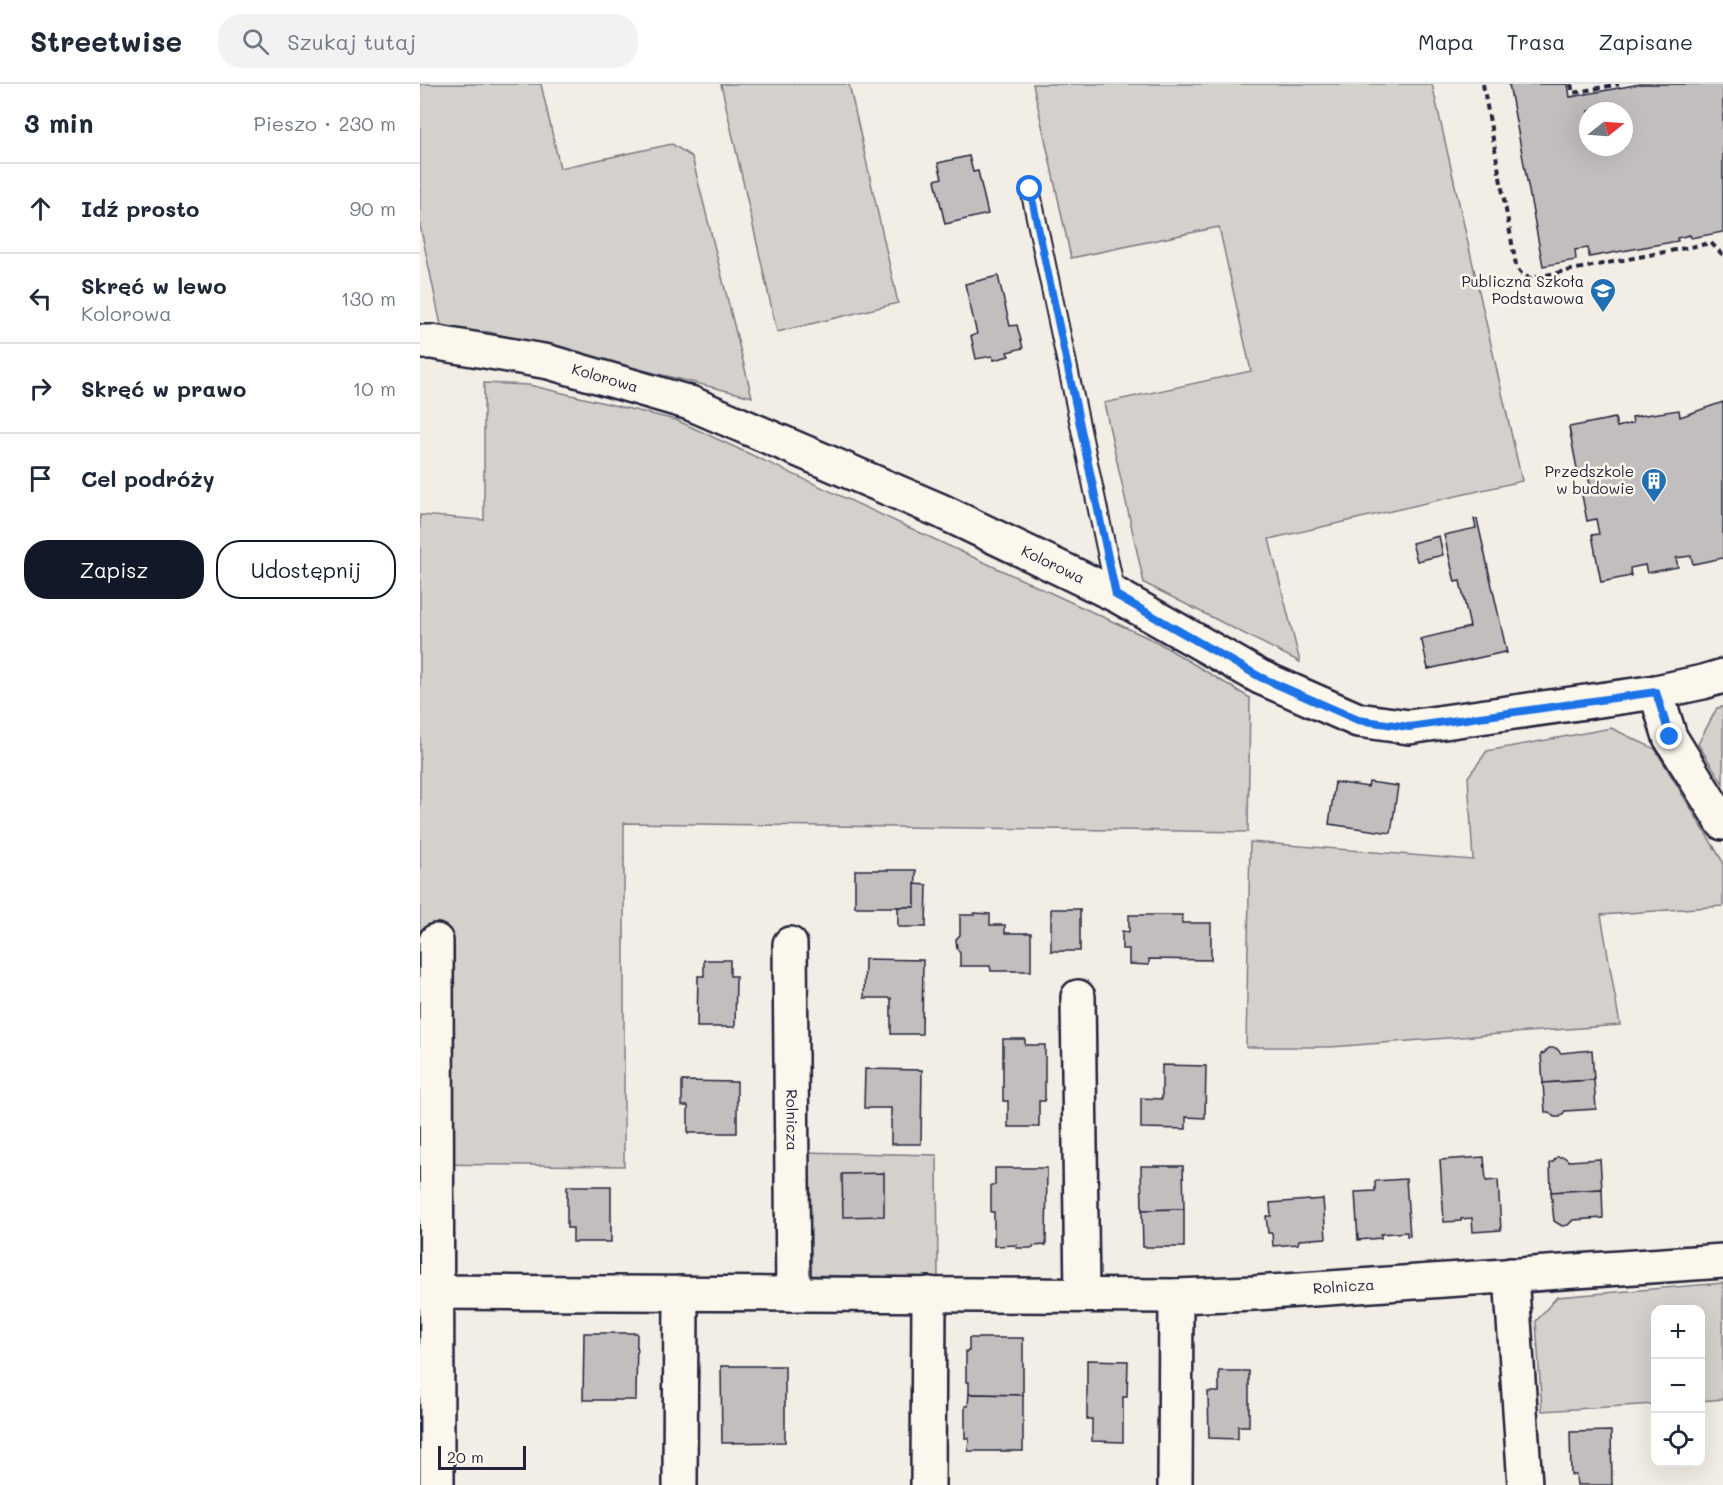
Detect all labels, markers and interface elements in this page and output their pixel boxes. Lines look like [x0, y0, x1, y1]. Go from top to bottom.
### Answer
search box [218, 14, 638, 68]
text: Streetwise [30, 23, 182, 59]
icon: search [239, 25, 272, 58]
text: Szukaj tutaj [287, 27, 416, 56]
text: Mapa [1418, 28, 1474, 55]
text: Trasa [1507, 28, 1565, 55]
text: Zapisane [1598, 28, 1693, 55]
north arrow [1579, 102, 1633, 156]
text: 3 min [24, 106, 93, 140]
text: Pieszo · 230 m [254, 110, 396, 136]
route start [1016, 175, 1042, 201]
icon: ahead [24, 192, 57, 225]
text: Idź prosto [81, 194, 199, 223]
text: 90 m [350, 195, 396, 221]
text: Skręć w lewo [81, 271, 227, 300]
place label: Publiczna Szkoła Podstawowa [1461, 271, 1584, 308]
school or university icon: Publiczna Szkoła Podstawowa [1588, 276, 1618, 314]
icon: left [24, 282, 57, 315]
text: 130 m [341, 285, 396, 311]
text: Kolorowa [81, 300, 172, 326]
street label: Kolorowa [570, 358, 641, 396]
icon: right [24, 372, 57, 405]
text: Skręć w prawo [81, 374, 246, 403]
text: 10 m [352, 375, 396, 401]
place label: Przedszkole w budowie [1545, 461, 1634, 498]
icon: arrive [24, 462, 57, 495]
text: Cel podróży [81, 464, 215, 493]
building icon: Przedszkole w budowie [1639, 466, 1669, 504]
button: Zapisz [24, 540, 204, 599]
button: Udostępnij [216, 540, 396, 599]
street label: Kolorowa [1018, 540, 1088, 588]
route end [1656, 723, 1682, 749]
street label: Rolnicza [782, 1089, 803, 1151]
street label: Rolnicza [1312, 1274, 1375, 1298]
map controls [1651, 1305, 1705, 1467]
button: + [1651, 1305, 1705, 1359]
button: − [1651, 1359, 1705, 1413]
button: locate [1651, 1413, 1705, 1467]
scale bar [438, 1443, 526, 1470]
text: 20 m [447, 1446, 484, 1467]

